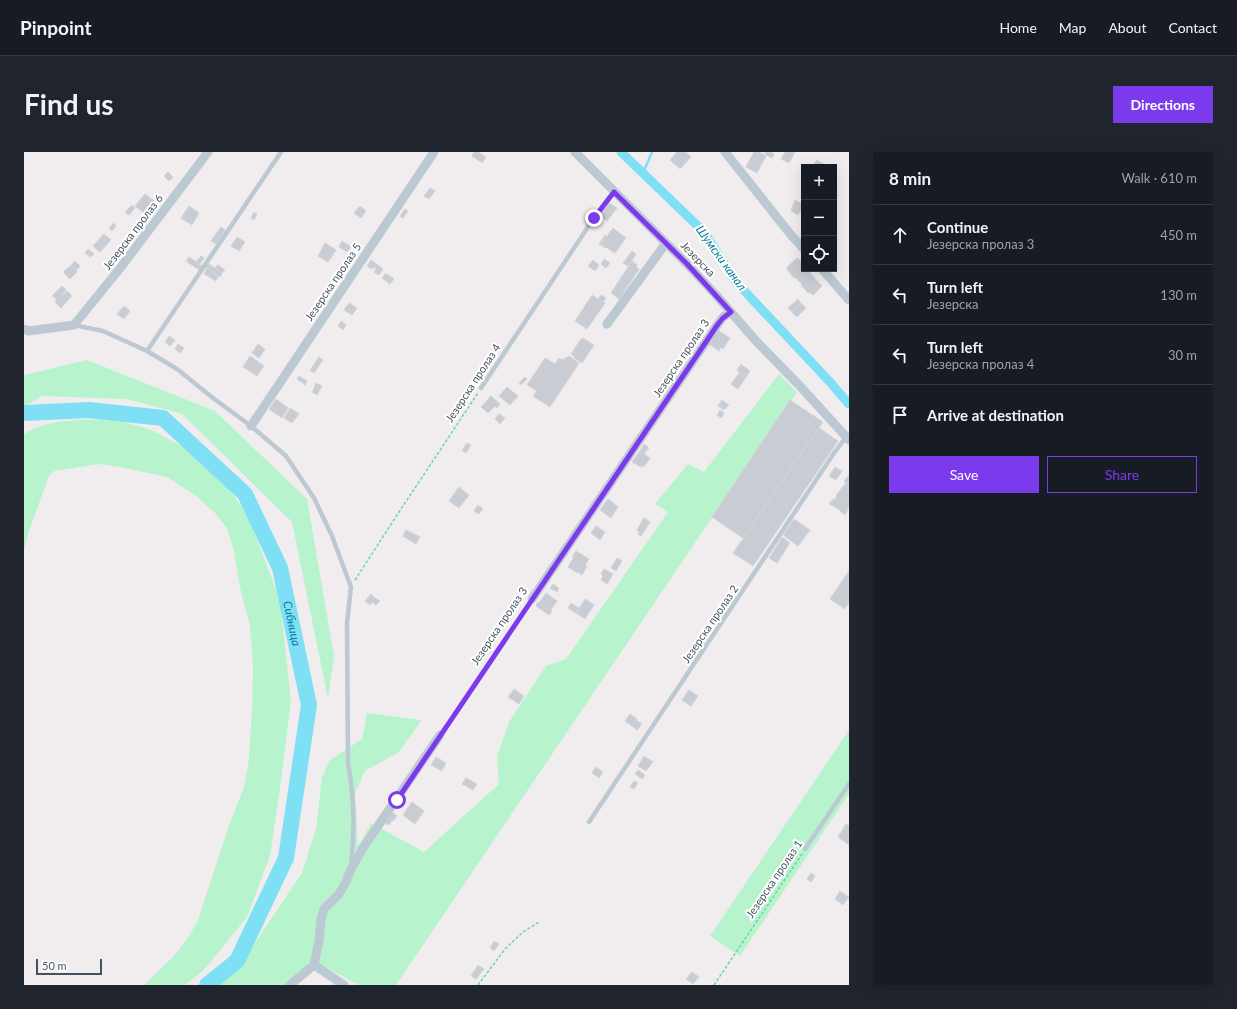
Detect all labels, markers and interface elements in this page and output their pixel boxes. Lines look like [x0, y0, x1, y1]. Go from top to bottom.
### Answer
text: Pinpoint [20, 16, 91, 39]
text: Home [999, 19, 1037, 36]
text: Map [1059, 19, 1086, 36]
text: About [1108, 19, 1146, 36]
text: Contact [1168, 19, 1217, 36]
button: Directions [1113, 86, 1213, 123]
text: Find us [24, 87, 114, 121]
map controls [801, 164, 837, 272]
button: + [801, 164, 837, 200]
text: 8 min [889, 168, 931, 189]
text: Walk · 610 m [1121, 170, 1197, 186]
street label: Језерска пролаз 6 [100, 192, 165, 272]
button: − [801, 200, 837, 236]
route end [585, 209, 603, 227]
text: Continue [927, 218, 988, 236]
water label: Шумски канал [693, 222, 750, 293]
icon: ahead [889, 224, 911, 246]
text: 450 m [1160, 227, 1197, 243]
button: locate [801, 236, 837, 272]
text: Језерска пролаз 3 [927, 236, 1034, 252]
street label: Језерска [679, 238, 718, 279]
street label: Језерска пролаз 5 [302, 240, 363, 323]
text: Turn left [927, 278, 983, 296]
icon: left [889, 284, 911, 306]
text: 130 m [1160, 287, 1197, 303]
text: Језерска [927, 296, 979, 312]
street label: Језерска пролаз 3 [650, 316, 711, 399]
text: Turn left [927, 338, 983, 356]
street label: Језерска пролаз 4 [442, 341, 503, 424]
icon: left [889, 344, 911, 366]
text: 30 m [1168, 347, 1197, 363]
text: Језерска пролаз 4 [927, 356, 1034, 372]
icon: arrive [889, 404, 911, 426]
text: Arrive at destination [927, 406, 1064, 424]
button: Save [889, 456, 1039, 493]
button: Share [1047, 456, 1197, 493]
street label: Језерска пролаз 2 [679, 582, 740, 665]
street label: Језерска пролаз 3 [468, 584, 529, 667]
water label: Сибница [280, 600, 304, 647]
route start [388, 791, 406, 809]
street label: Језерска пролаз 1 [743, 837, 804, 920]
scale bar [36, 957, 102, 976]
text: 50 m [42, 959, 67, 972]

